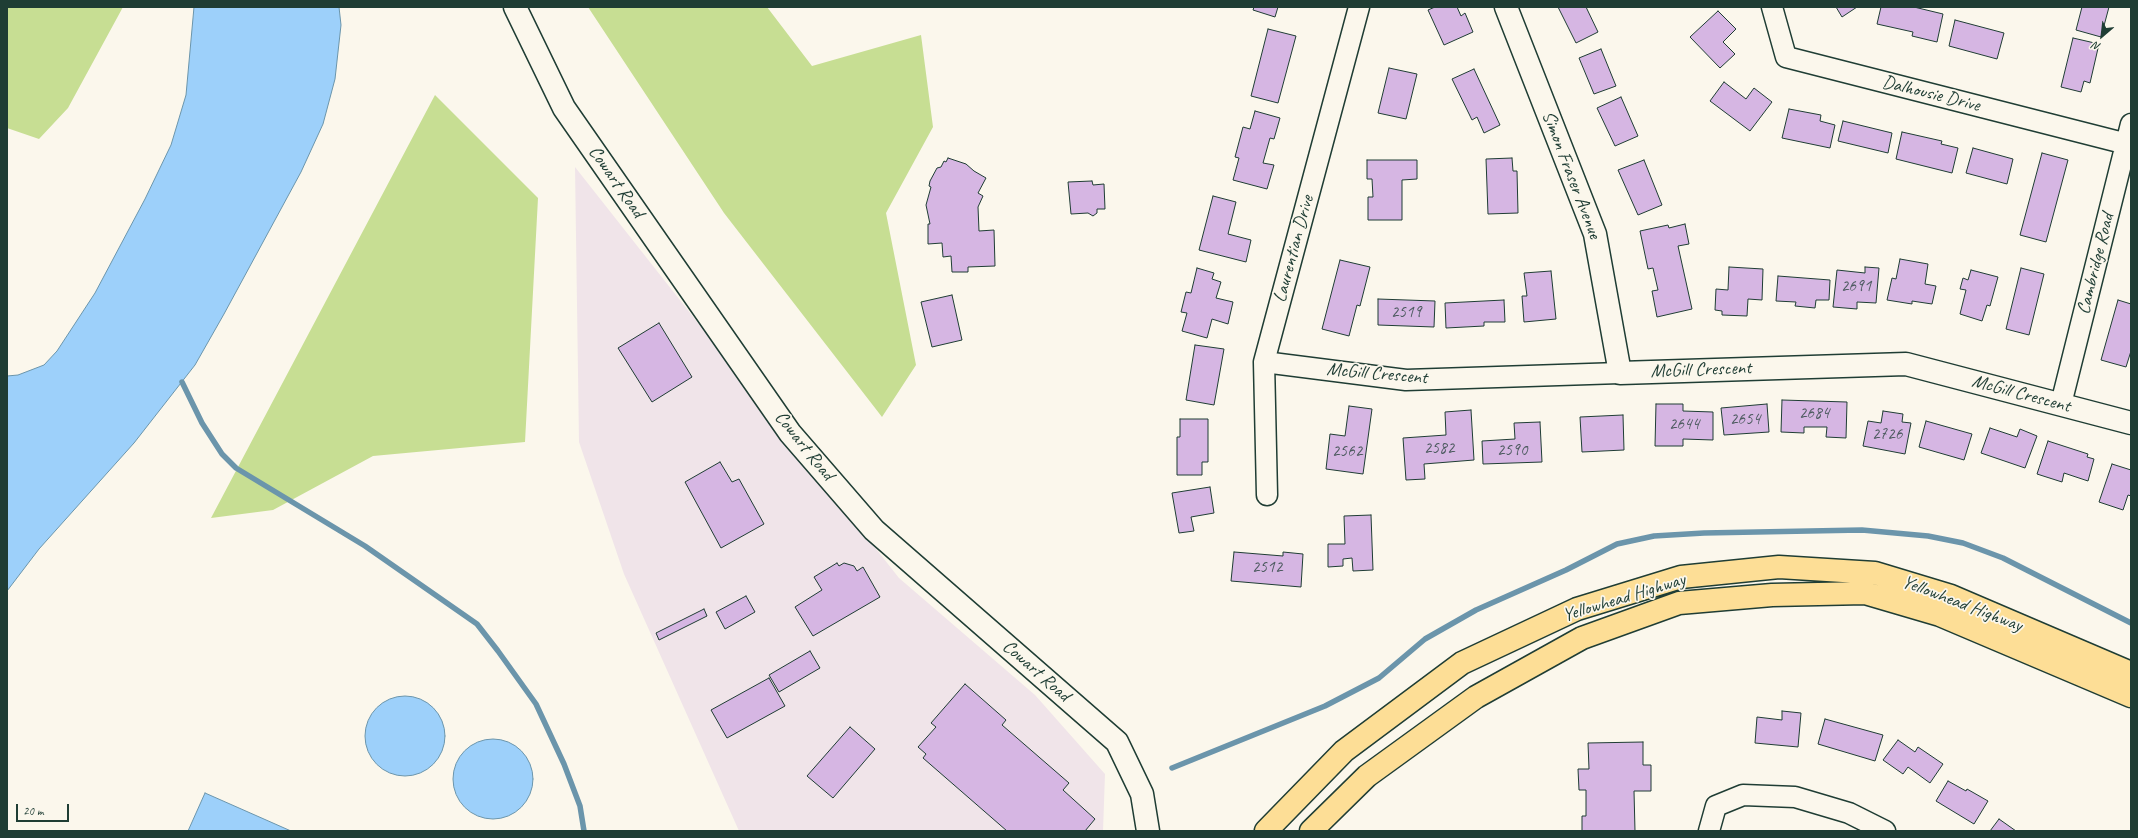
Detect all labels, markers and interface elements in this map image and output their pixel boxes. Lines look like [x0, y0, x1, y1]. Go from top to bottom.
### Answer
north arrow [2082, 16, 2122, 56]
text: N [2090, 39, 2103, 54]
street label: Dalhousie Drive [1880, 71, 1982, 117]
street label: Simon Fraser Avenue [1536, 108, 1606, 242]
street label: Cowart Road [583, 142, 649, 222]
street label: Laurentian Drive [1269, 193, 1319, 305]
street label: Cambridge Road [2072, 211, 2120, 317]
house number: 2691 [1841, 277, 1871, 297]
house number: 2519 [1391, 303, 1421, 323]
street label: McGill Crescent [1650, 357, 1752, 383]
street label: McGill Crescent [1326, 358, 1428, 390]
street label: McGill Crescent [1969, 370, 2073, 418]
house number: 2684 [1799, 404, 1829, 424]
street label: Cowart Road [769, 407, 839, 485]
house number: 2654 [1730, 410, 1760, 430]
house number: 2644 [1669, 415, 1699, 435]
house number: 2726 [1872, 425, 1902, 445]
house number: 2582 [1424, 439, 1454, 459]
house number: 2590 [1497, 441, 1527, 461]
house number: 2562 [1332, 442, 1362, 462]
house number: 2512 [1252, 558, 1282, 578]
street label: Yellowhead Highway [1560, 569, 1688, 627]
street label: Yellowhead Highway [1899, 571, 2025, 637]
street label: Cowart Road [997, 635, 1075, 707]
scale bar [18, 796, 71, 822]
text: 20 m [23, 803, 43, 819]

